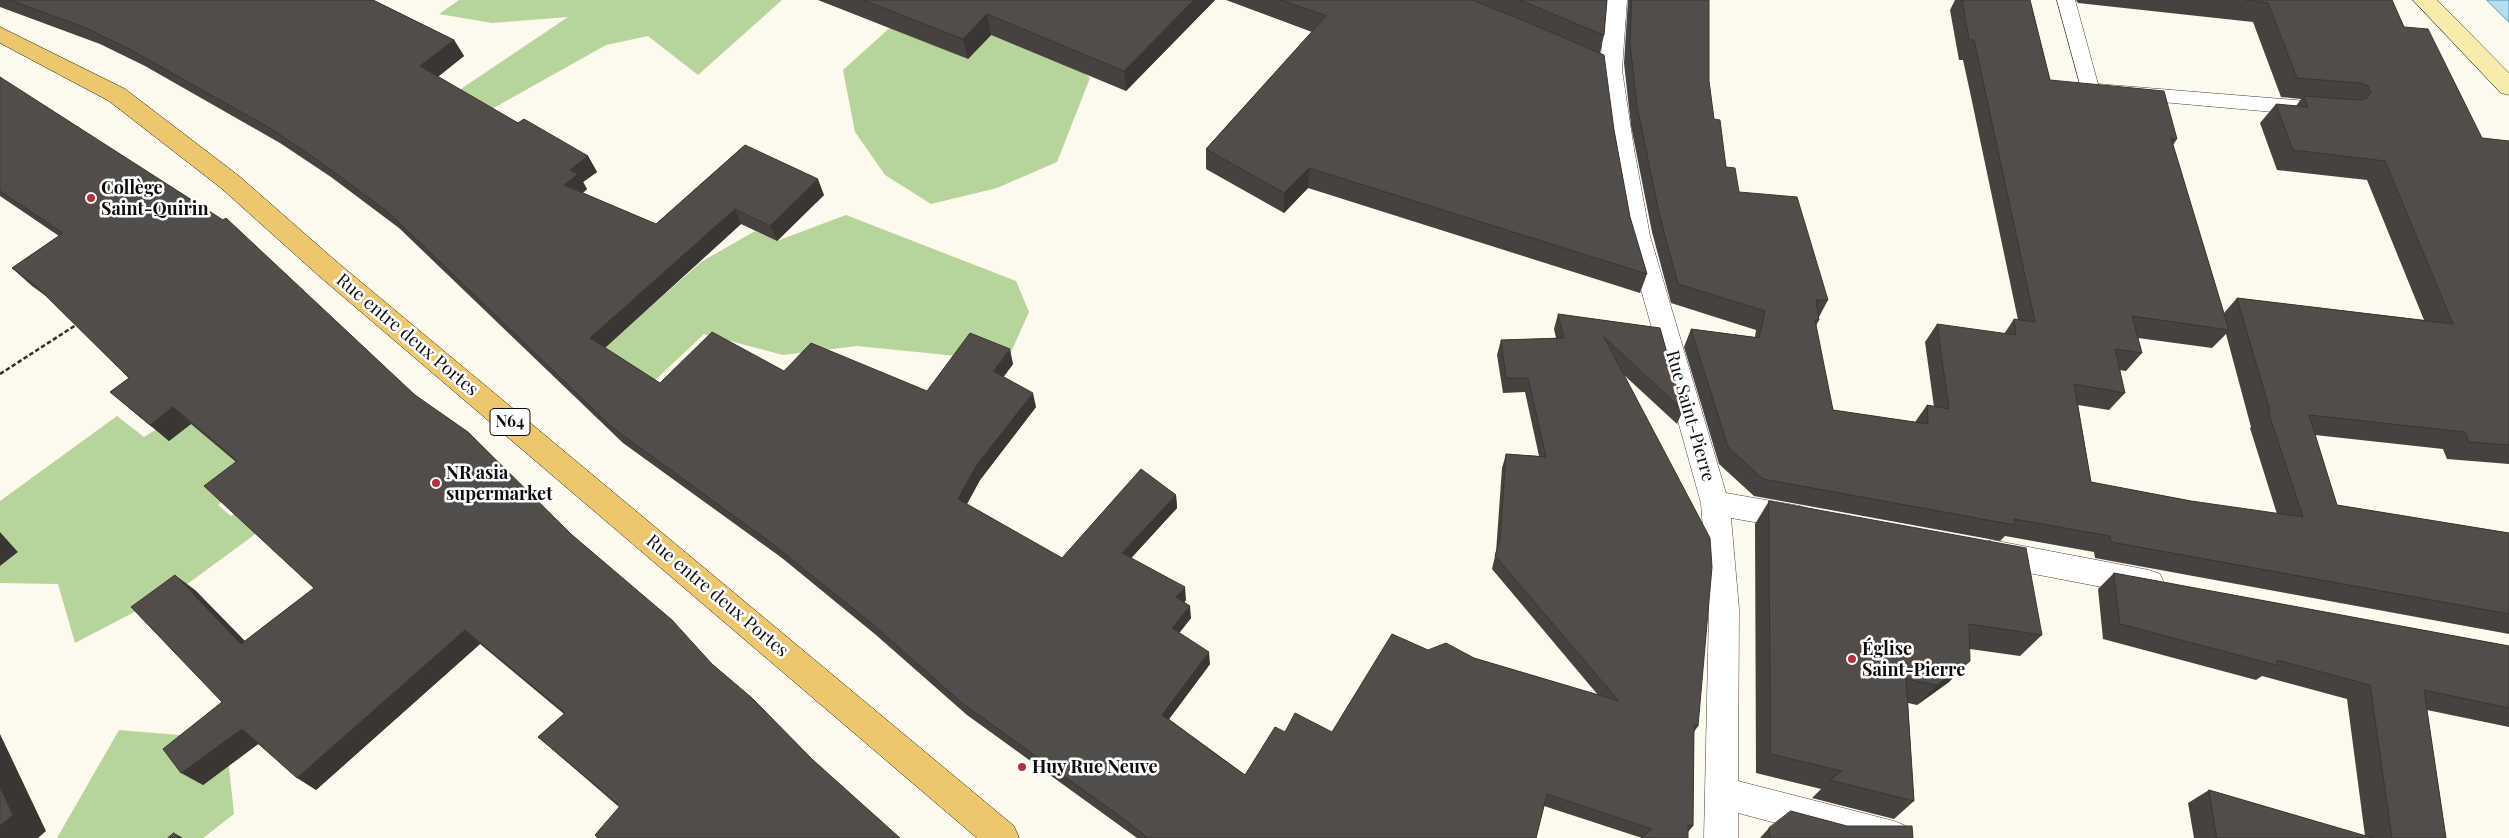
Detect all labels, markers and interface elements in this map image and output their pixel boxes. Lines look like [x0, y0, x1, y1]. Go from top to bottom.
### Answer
place label: Collège Saint-Quirin [101, 177, 209, 220]
marker: Collège Saint-Quirin [85, 192, 97, 204]
street label: Rue entre deux Portes [332, 269, 482, 401]
street label: Rue Saint-Pierre [1661, 348, 1719, 484]
road number: N64 [490, 408, 530, 436]
place label: NR asia supermarket [446, 462, 552, 504]
marker: NR asia supermarket [430, 477, 442, 489]
street label: Rue entre deux Portes [642, 530, 792, 662]
place label: Église Saint-Pierre [1862, 638, 1965, 681]
marker: Église Saint-Pierre [1846, 653, 1858, 665]
place label: Huy Rue Neuve [1032, 756, 1158, 778]
marker: Huy Rue Neuve [1016, 761, 1028, 773]

